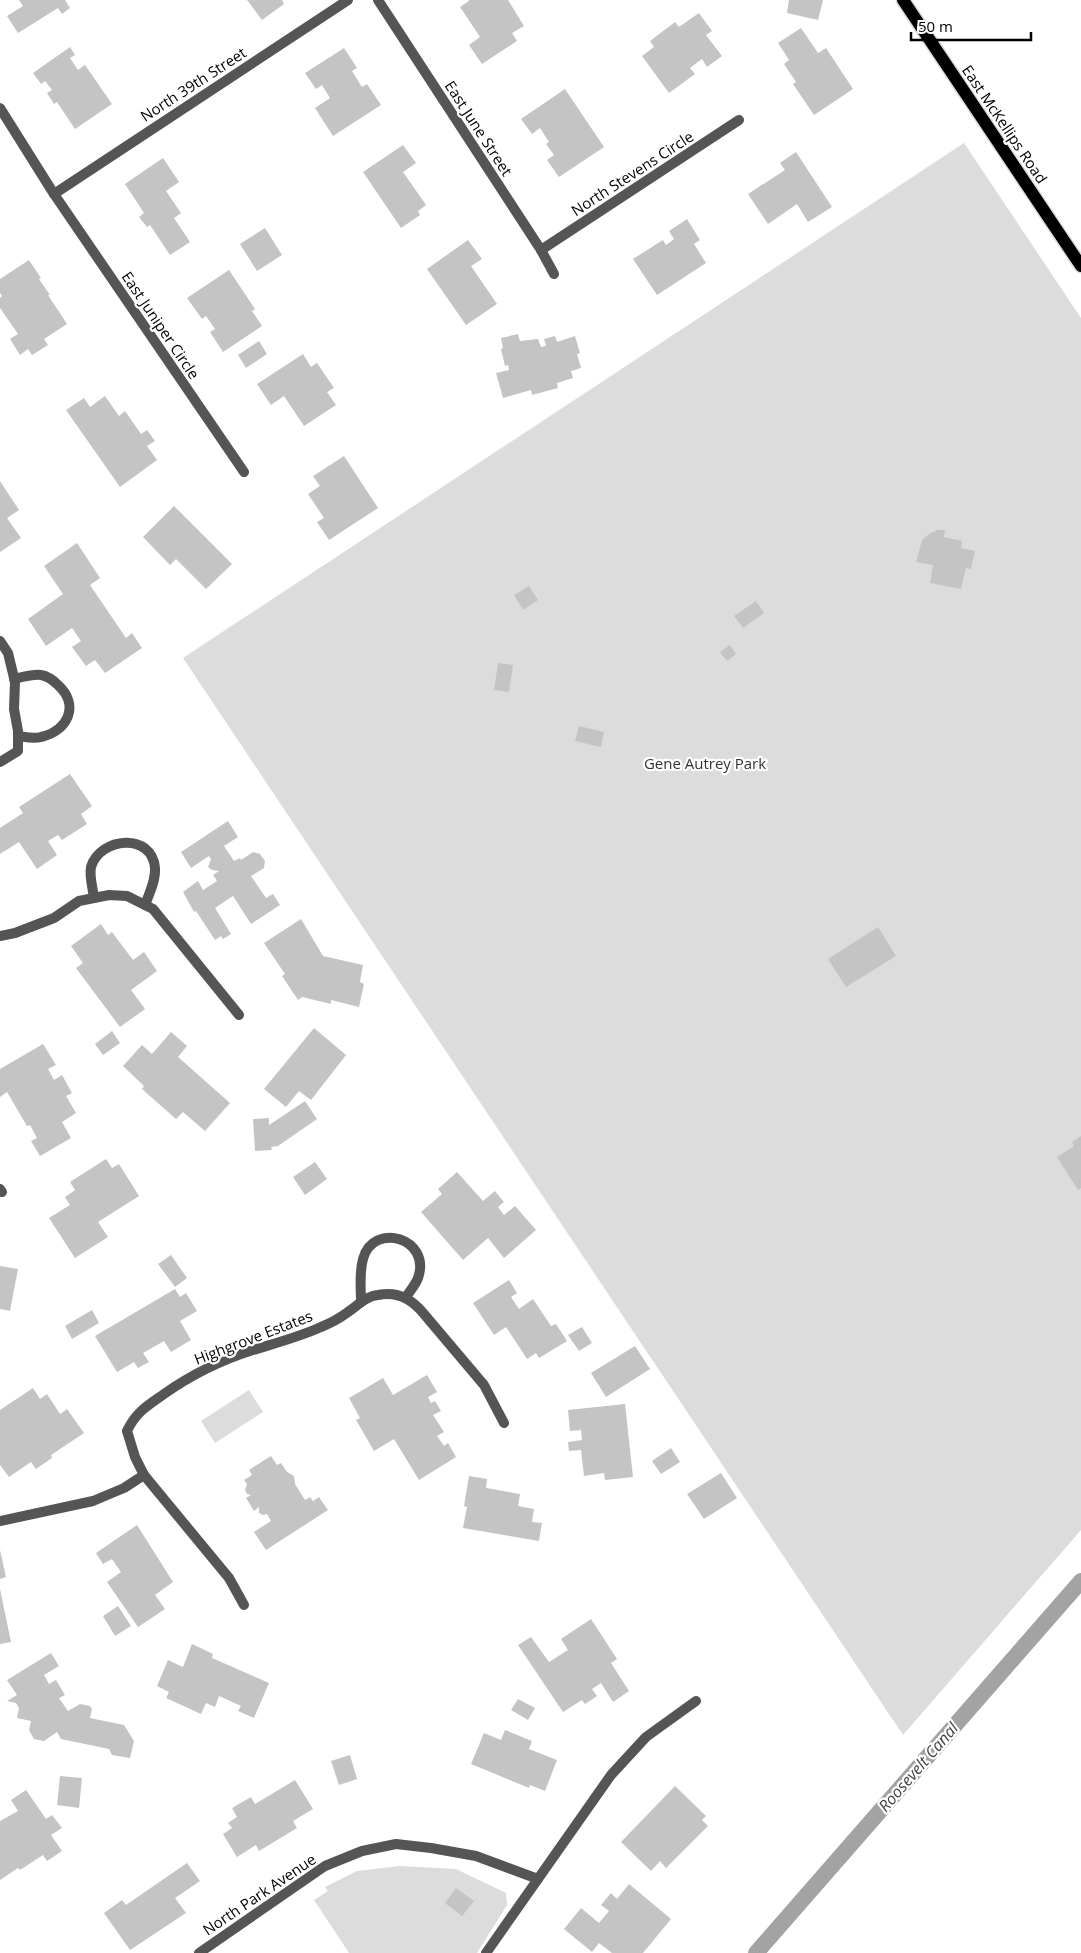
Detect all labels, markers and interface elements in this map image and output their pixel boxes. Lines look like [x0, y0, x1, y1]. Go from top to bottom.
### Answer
scale bar [911, 10, 1031, 42]
text: 50 m [918, 16, 953, 36]
street label: North 39th Street [136, 42, 250, 126]
street label: East McKellips Road [958, 61, 1052, 187]
street label: East June Street [441, 77, 517, 179]
street label: North Stevens Circle [567, 126, 697, 220]
street label: East Juniper Circle [118, 267, 204, 383]
park label: Gene Autrey Park [644, 753, 766, 773]
street label: Highgrove Estates [191, 1305, 315, 1369]
water label: Roosevelt Canal [873, 1717, 964, 1816]
street label: North Park Avenue [199, 1849, 319, 1939]

